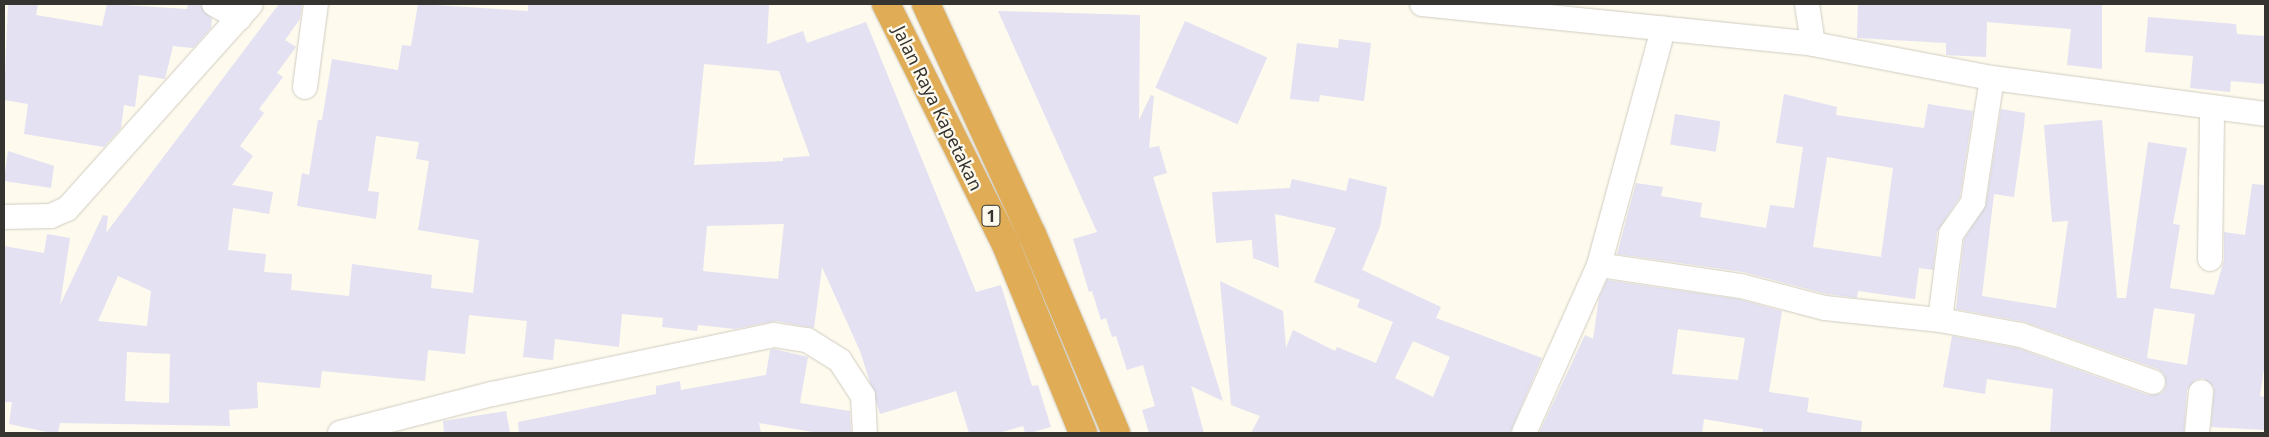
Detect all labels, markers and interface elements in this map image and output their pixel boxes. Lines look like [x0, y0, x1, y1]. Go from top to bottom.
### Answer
street label: Jalan Raya Kapetakan [889, 22, 987, 194]
road number: 1 [981, 202, 1001, 230]

